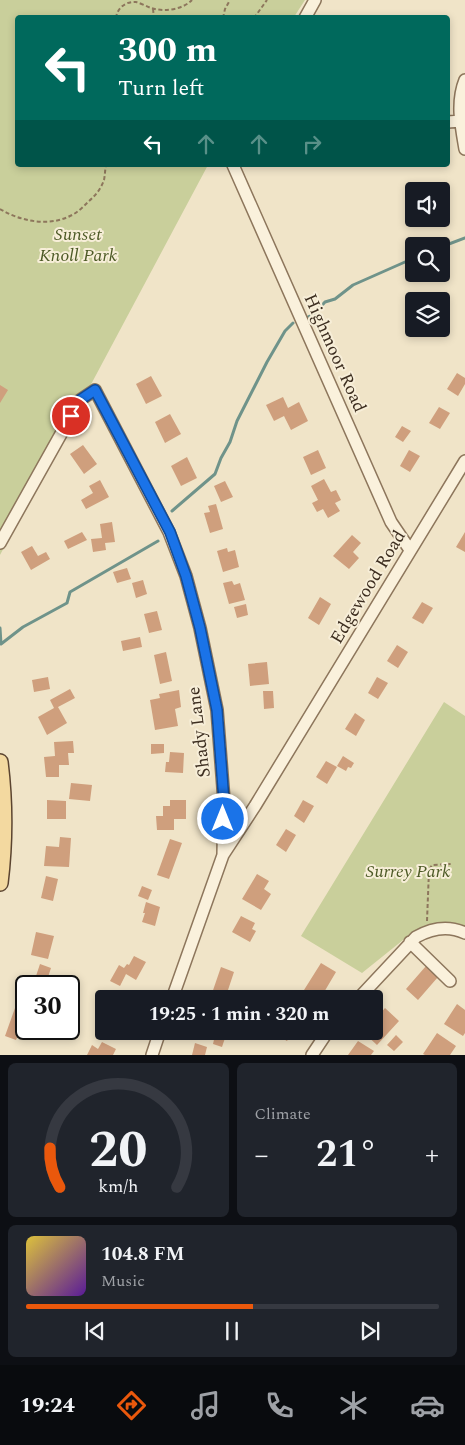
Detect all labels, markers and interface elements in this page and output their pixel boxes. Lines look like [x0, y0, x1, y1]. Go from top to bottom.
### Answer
text: 300 m [118, 24, 217, 77]
icon: left [35, 35, 100, 100]
text: Turn left [118, 72, 204, 105]
icon: left [139, 130, 167, 158]
icon: ahead [192, 130, 220, 158]
icon: ahead [245, 130, 273, 158]
icon: right [298, 130, 326, 158]
map controls [405, 182, 450, 337]
button: sound [405, 182, 450, 227]
park label: Sunset Knoll Park [39, 221, 118, 269]
button: search [405, 237, 450, 282]
street label: Highmoor Road [297, 289, 373, 417]
button: layers [405, 292, 450, 337]
pin [50, 395, 92, 437]
icon: arrive [57, 402, 85, 430]
street label: Edgewood Road [323, 525, 413, 649]
street label: Shady Lane [180, 685, 218, 779]
position arrow [196, 792, 248, 844]
park label: Surrey Park [366, 858, 451, 885]
speed limit sign: 30 [15, 975, 80, 1040]
text: 19:25 · 1 min · 320 m [149, 1000, 329, 1029]
text: Climate [255, 1102, 311, 1126]
text: 20 [89, 1111, 147, 1190]
text: 21° [316, 1126, 378, 1184]
text: − [255, 1134, 269, 1177]
text: + [425, 1134, 439, 1177]
text: km/h [98, 1173, 138, 1200]
text: 104.8 FM [101, 1240, 184, 1269]
text: Music [101, 1269, 145, 1293]
icon: previous [81, 1317, 109, 1345]
icon: pause [218, 1317, 246, 1345]
icon: next [356, 1317, 384, 1345]
icon: directions [114, 1388, 149, 1423]
icon: music [188, 1388, 223, 1423]
icon: phone [262, 1388, 297, 1423]
icon: climate [336, 1388, 371, 1423]
icon: car [410, 1388, 445, 1423]
text: 19:24 [20, 1389, 75, 1422]

